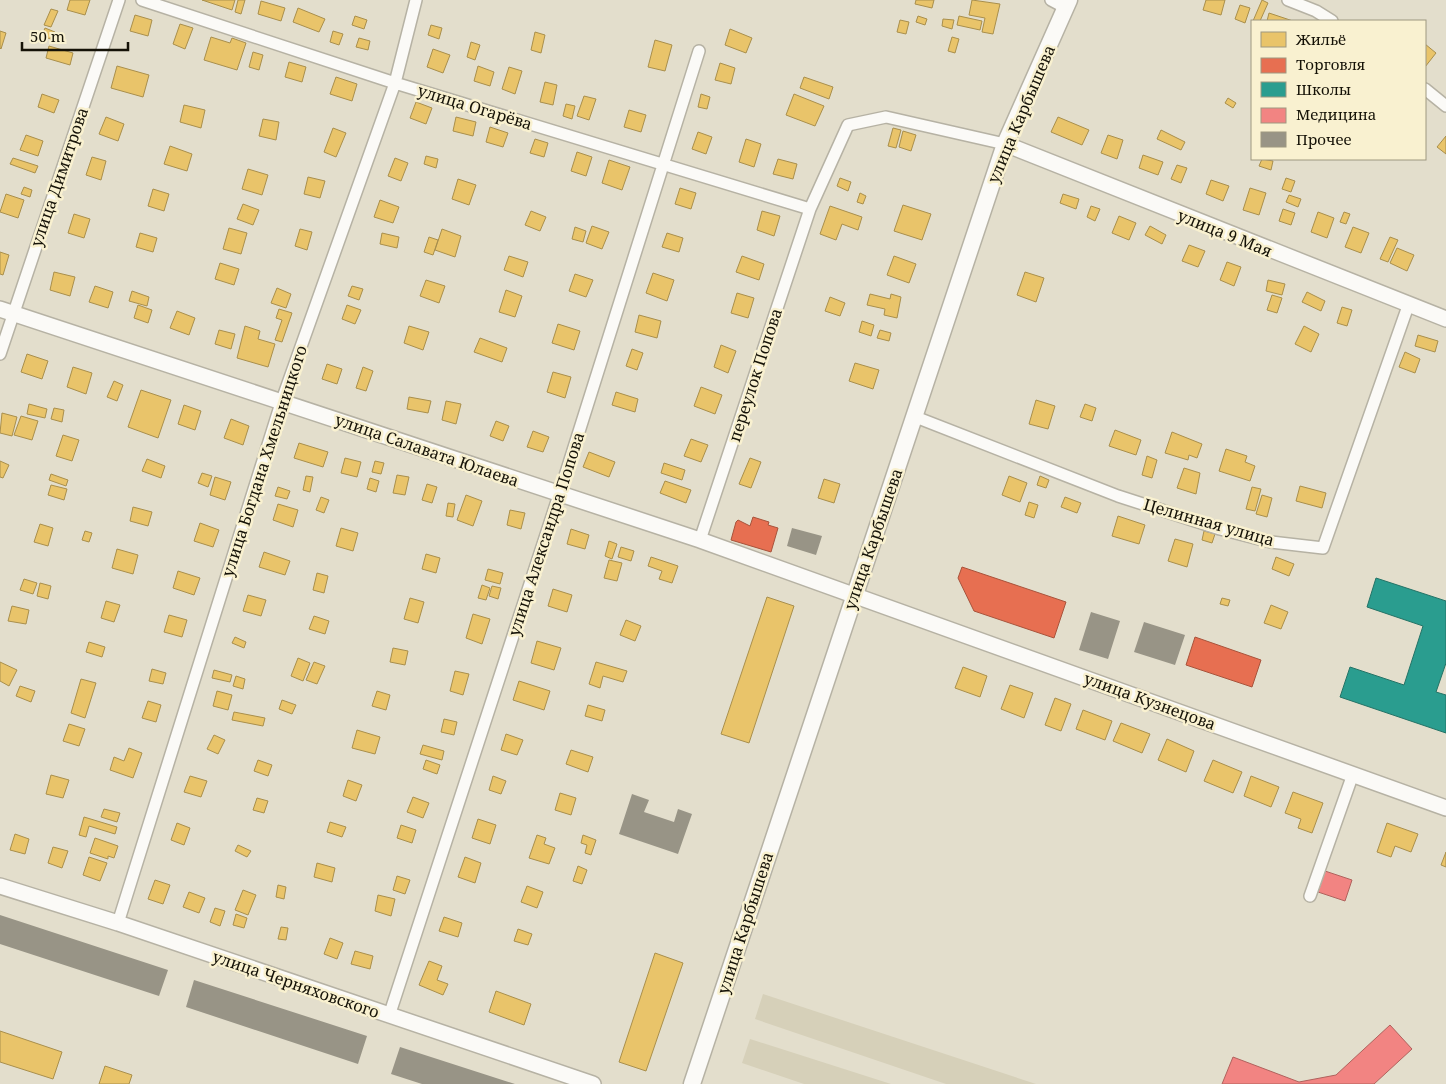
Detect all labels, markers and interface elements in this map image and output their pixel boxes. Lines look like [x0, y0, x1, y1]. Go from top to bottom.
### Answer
scale bar [22, 20, 129, 52]
legend [1251, 20, 1426, 160]
text: 50 m [30, 26, 65, 46]
text: Жильё [1295, 29, 1346, 49]
street label: улица Карбышева [982, 41, 1060, 187]
text: Торговля [1296, 54, 1365, 74]
street label: улица Огарёва [415, 79, 535, 135]
text: Школы [1296, 79, 1351, 99]
street label: улица Димитрова [25, 104, 93, 250]
text: Медицина [1296, 104, 1376, 124]
text: Прочее [1296, 129, 1352, 149]
street label: улица 9 Мая [1174, 204, 1276, 262]
street label: переулок Попова [723, 305, 787, 445]
street label: улица Богдана Хмельницкого [216, 343, 312, 579]
street label: улица Салавата Юлаева [332, 408, 522, 492]
street label: улица Александра Попова [503, 429, 589, 639]
street label: улица Карбышева [838, 465, 908, 613]
street label: Целинная улица [1141, 493, 1277, 551]
street label: улица Кузнецова [1081, 667, 1219, 735]
street label: улица Карбышева [712, 849, 778, 997]
street label: улица Черняховского [210, 945, 382, 1023]

